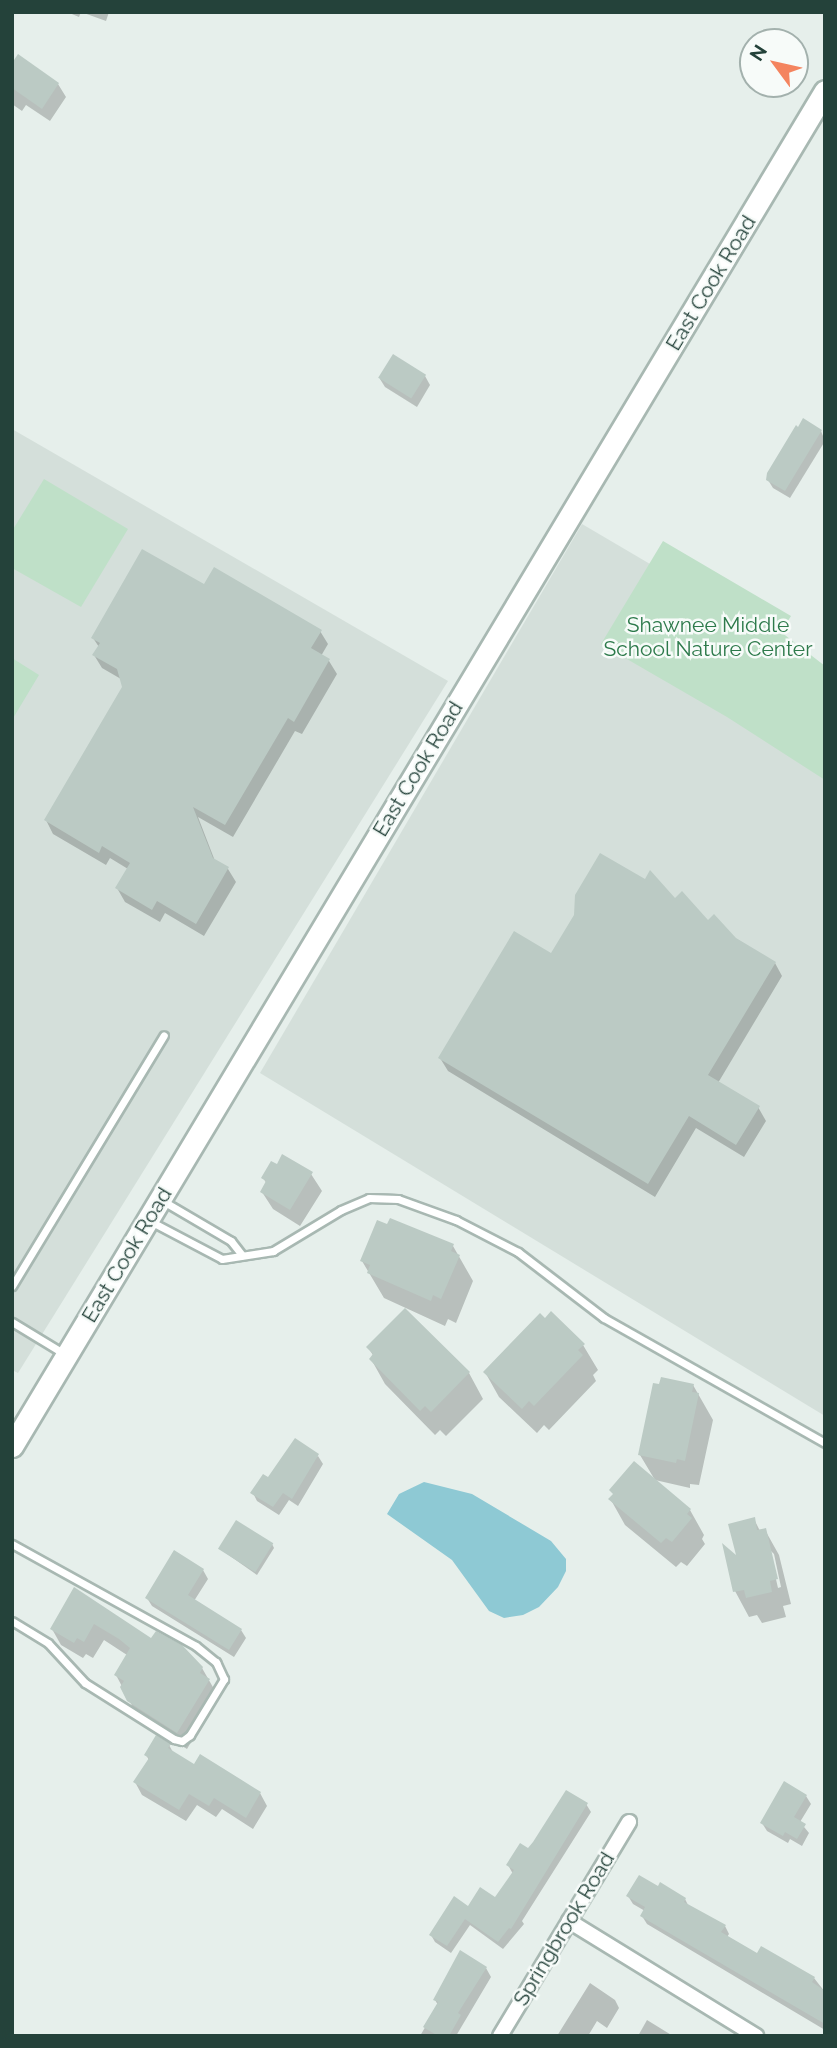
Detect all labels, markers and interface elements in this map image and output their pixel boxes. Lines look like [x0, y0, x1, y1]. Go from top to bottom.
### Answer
north arrow [739, 28, 809, 98]
text: N [745, 41, 771, 65]
street label: East Cook Road [661, 211, 761, 355]
park label: Shawnee Middle School Nature Center [603, 612, 813, 662]
street label: East Cook Road [368, 697, 468, 841]
street label: East Cook Road [77, 1183, 177, 1327]
street label: Springbrook Road [508, 1848, 620, 2010]

